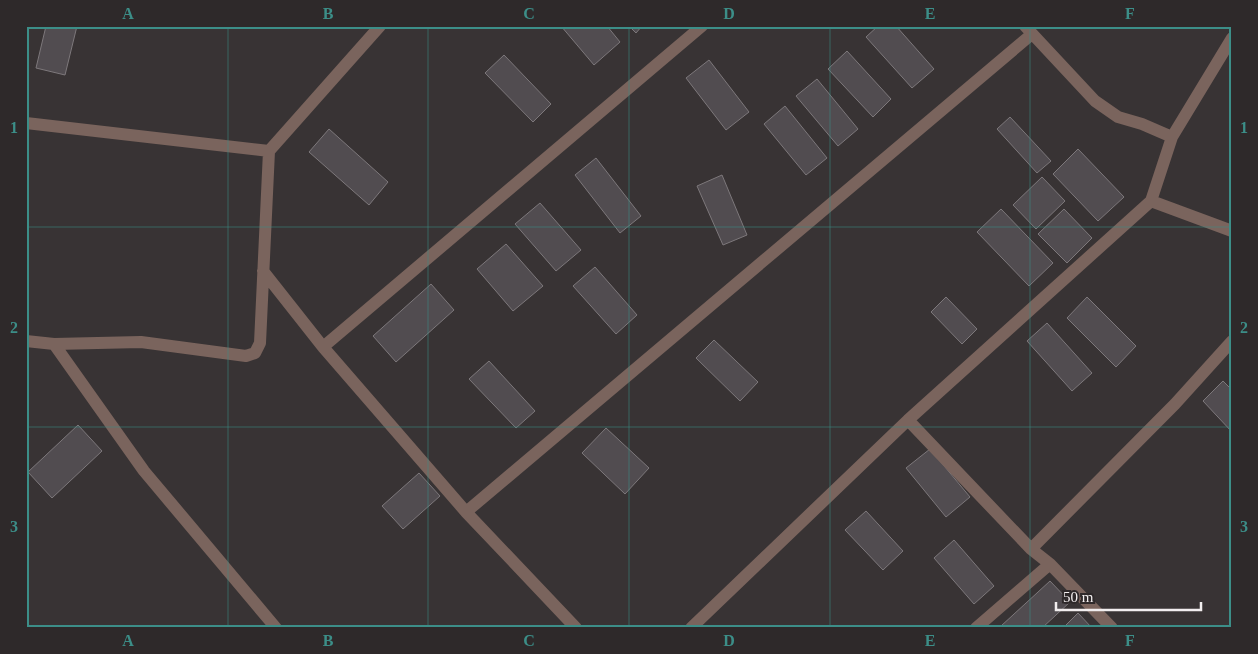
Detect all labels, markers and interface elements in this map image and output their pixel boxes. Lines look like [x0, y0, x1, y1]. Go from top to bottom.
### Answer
text: A [122, 5, 134, 22]
text: B [323, 5, 334, 22]
text: C [523, 5, 535, 22]
text: D [723, 5, 735, 22]
text: E [925, 5, 935, 22]
text: F [1125, 5, 1135, 22]
text: 1 [10, 119, 18, 136]
text: 1 [1240, 119, 1248, 136]
text: 2 [10, 319, 18, 336]
text: 2 [1240, 319, 1248, 336]
text: 3 [10, 518, 18, 535]
text: 3 [1240, 518, 1248, 535]
scale bar [1056, 579, 1200, 611]
text: 50 m [1063, 589, 1094, 605]
text: A [122, 632, 134, 649]
text: B [323, 632, 334, 649]
text: C [523, 632, 535, 649]
text: D [723, 632, 735, 649]
text: E [925, 632, 935, 649]
text: F [1125, 632, 1135, 649]

